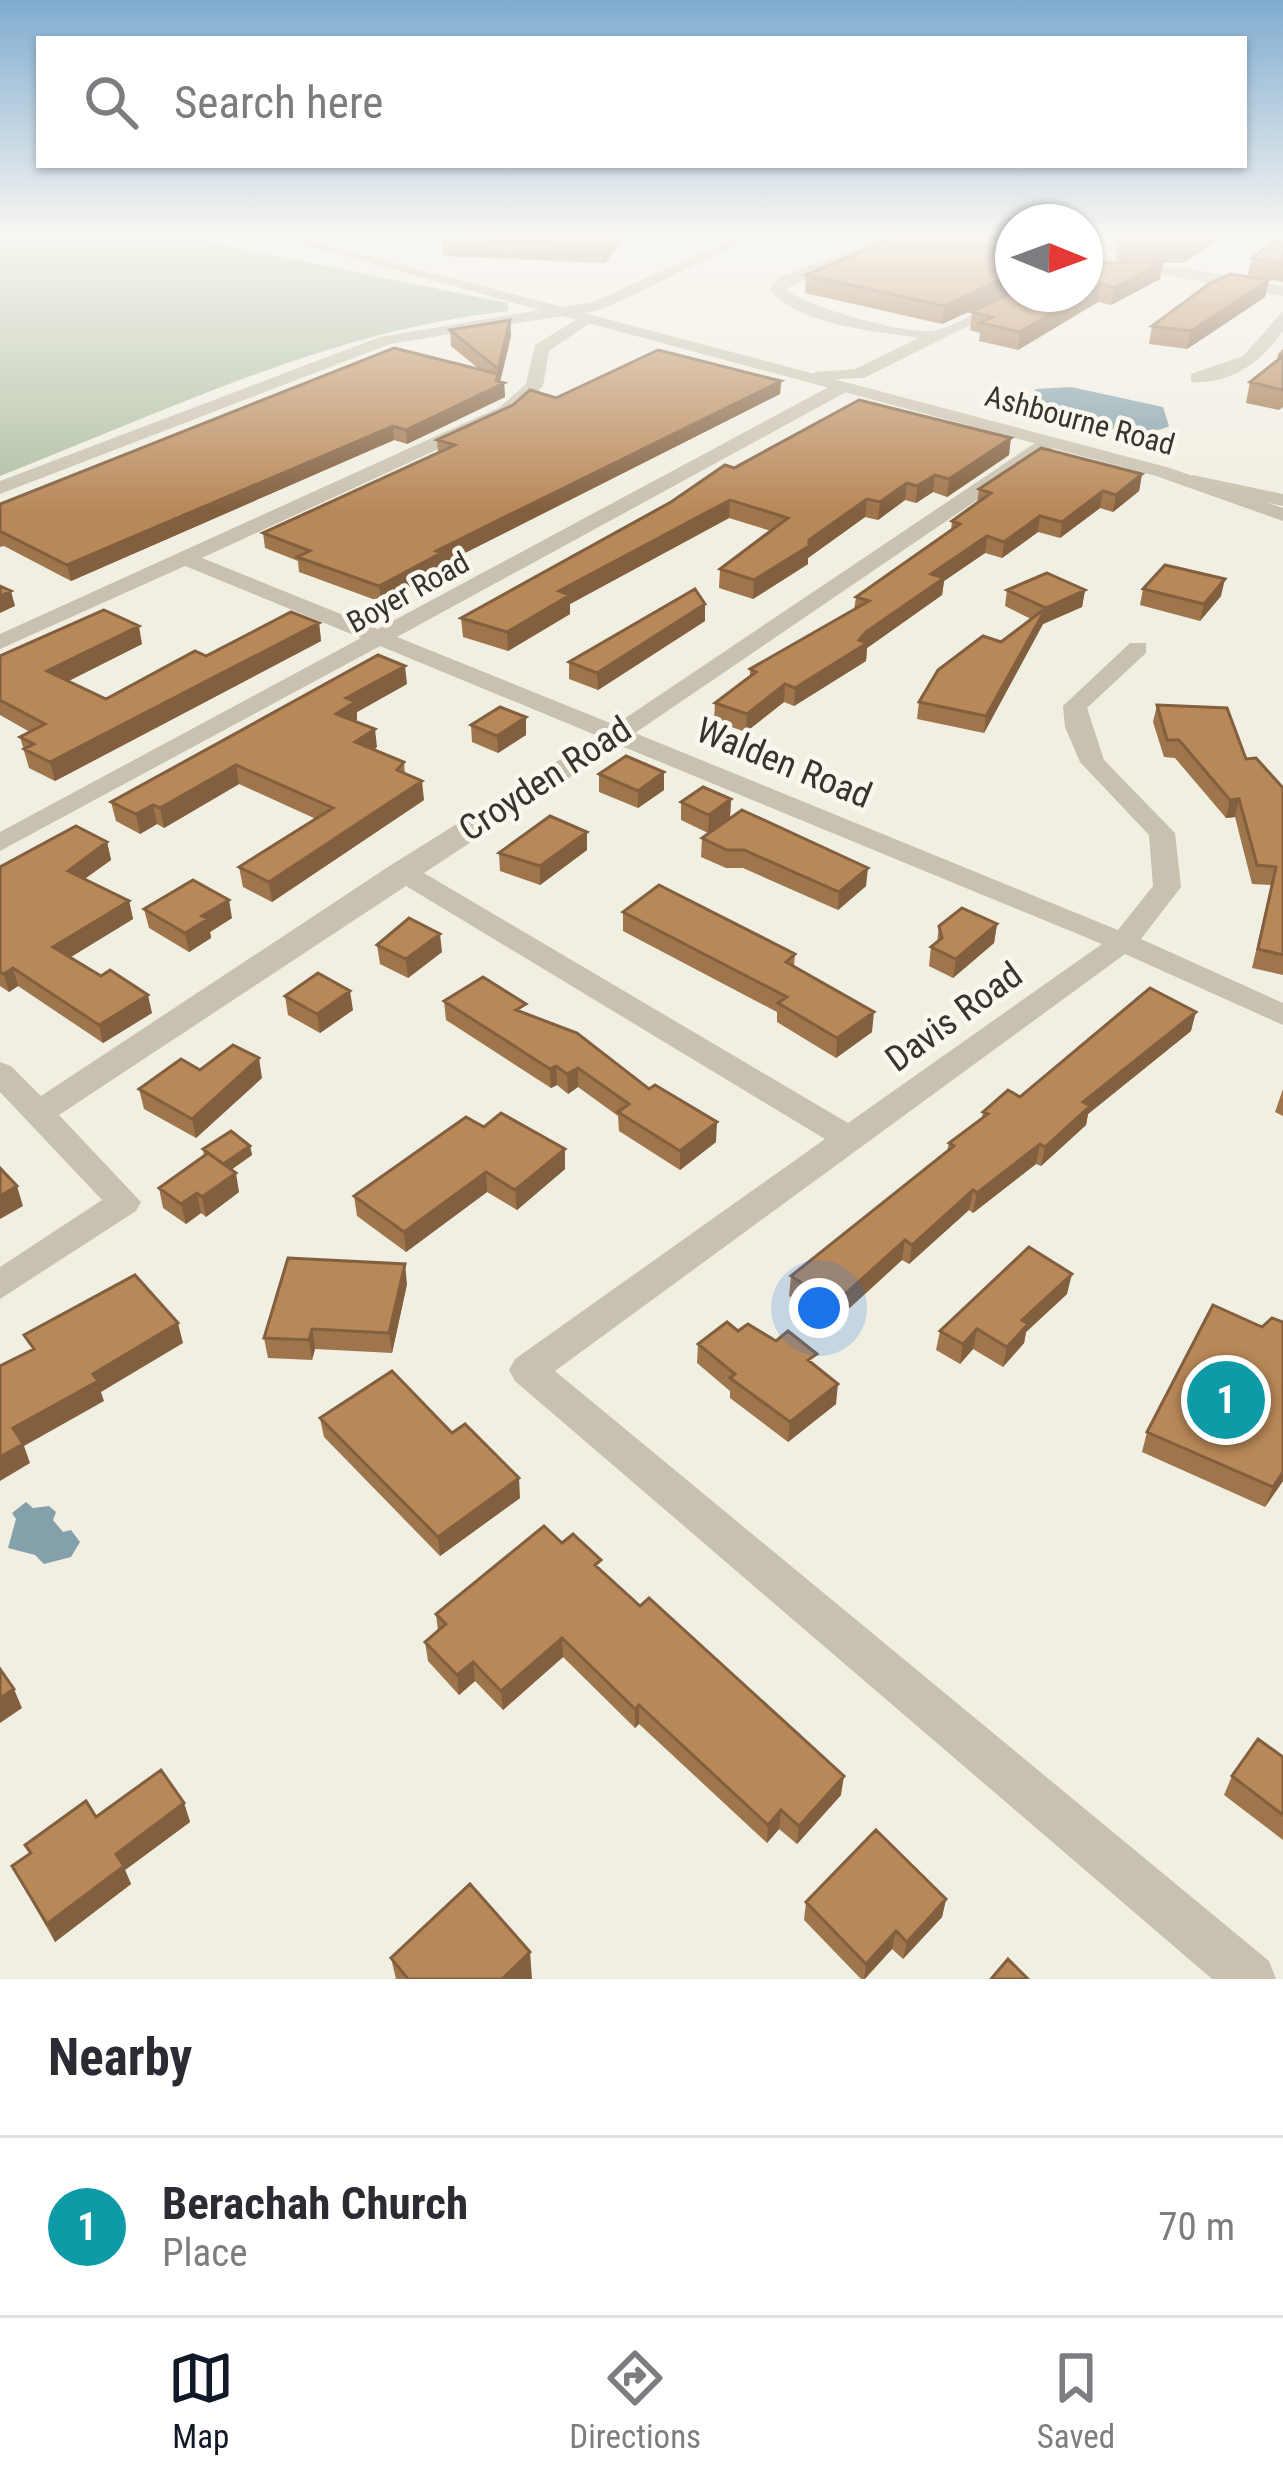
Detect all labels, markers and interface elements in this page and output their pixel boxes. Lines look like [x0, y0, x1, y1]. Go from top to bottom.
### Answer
search box [36, 36, 1247, 168]
icon: search [78, 69, 144, 135]
text: Search here [174, 76, 383, 129]
north arrow [995, 204, 1103, 312]
street label: Ashbourne Road [981, 378, 1179, 462]
street label: Boyer Road [341, 544, 475, 640]
street label: Croyden Road [451, 708, 639, 850]
street label: Walden Road [690, 709, 878, 817]
street label: Davis Road [878, 954, 1030, 1080]
your location [789, 1278, 849, 1338]
pin: 1 [1187, 1355, 1265, 1445]
text: Nearby [48, 2028, 192, 2087]
text: Berachah Church [162, 2177, 468, 2230]
text: 1 [77, 2204, 97, 2250]
text: 70 m [1158, 2204, 1235, 2250]
text: Place [162, 2230, 248, 2276]
tab: Map [168, 2345, 234, 2456]
tab: Directions [569, 2345, 701, 2456]
tab: Saved [1037, 2345, 1115, 2456]

